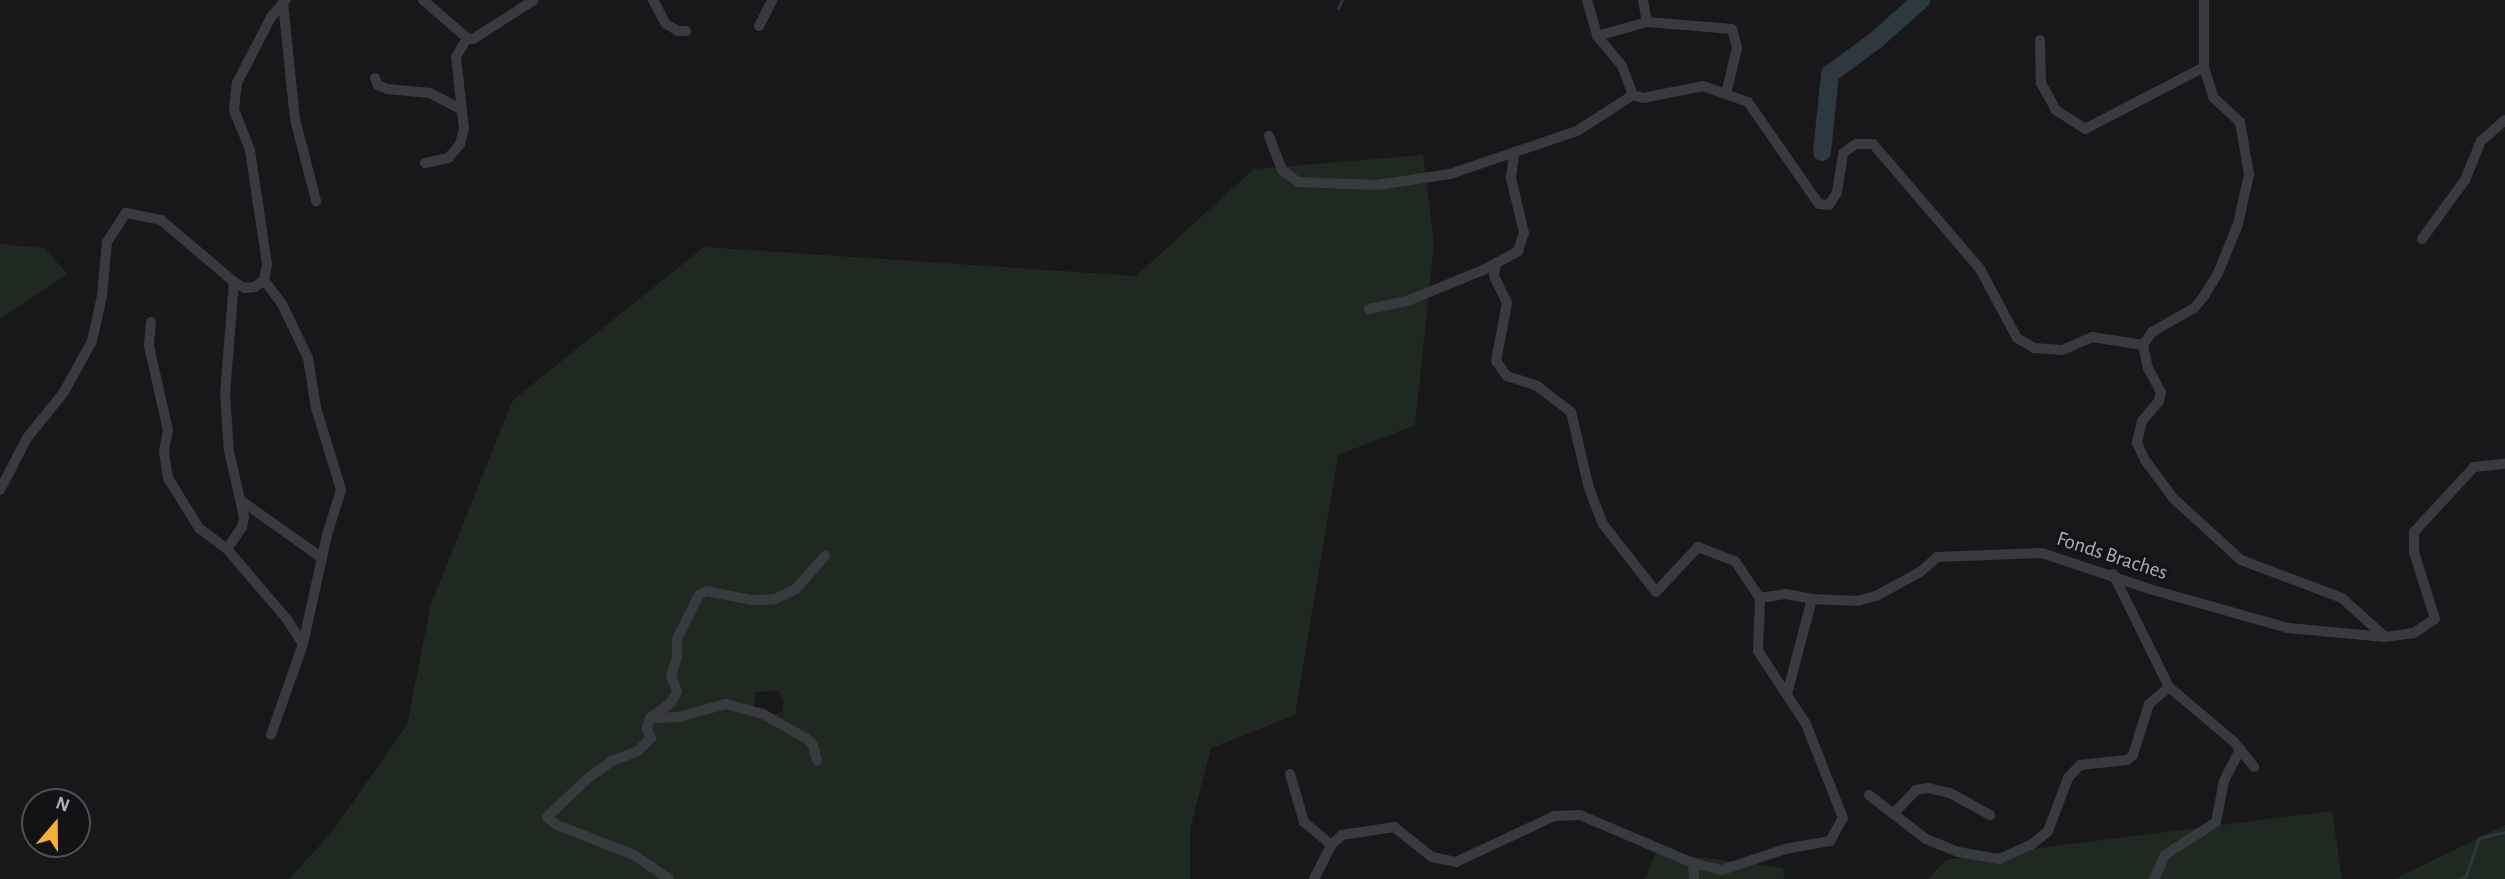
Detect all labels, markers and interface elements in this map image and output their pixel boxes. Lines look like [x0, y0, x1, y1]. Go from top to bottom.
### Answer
street label: Fonds Braches [2053, 526, 2171, 586]
north arrow [21, 788, 91, 858]
text: N [53, 793, 72, 816]

